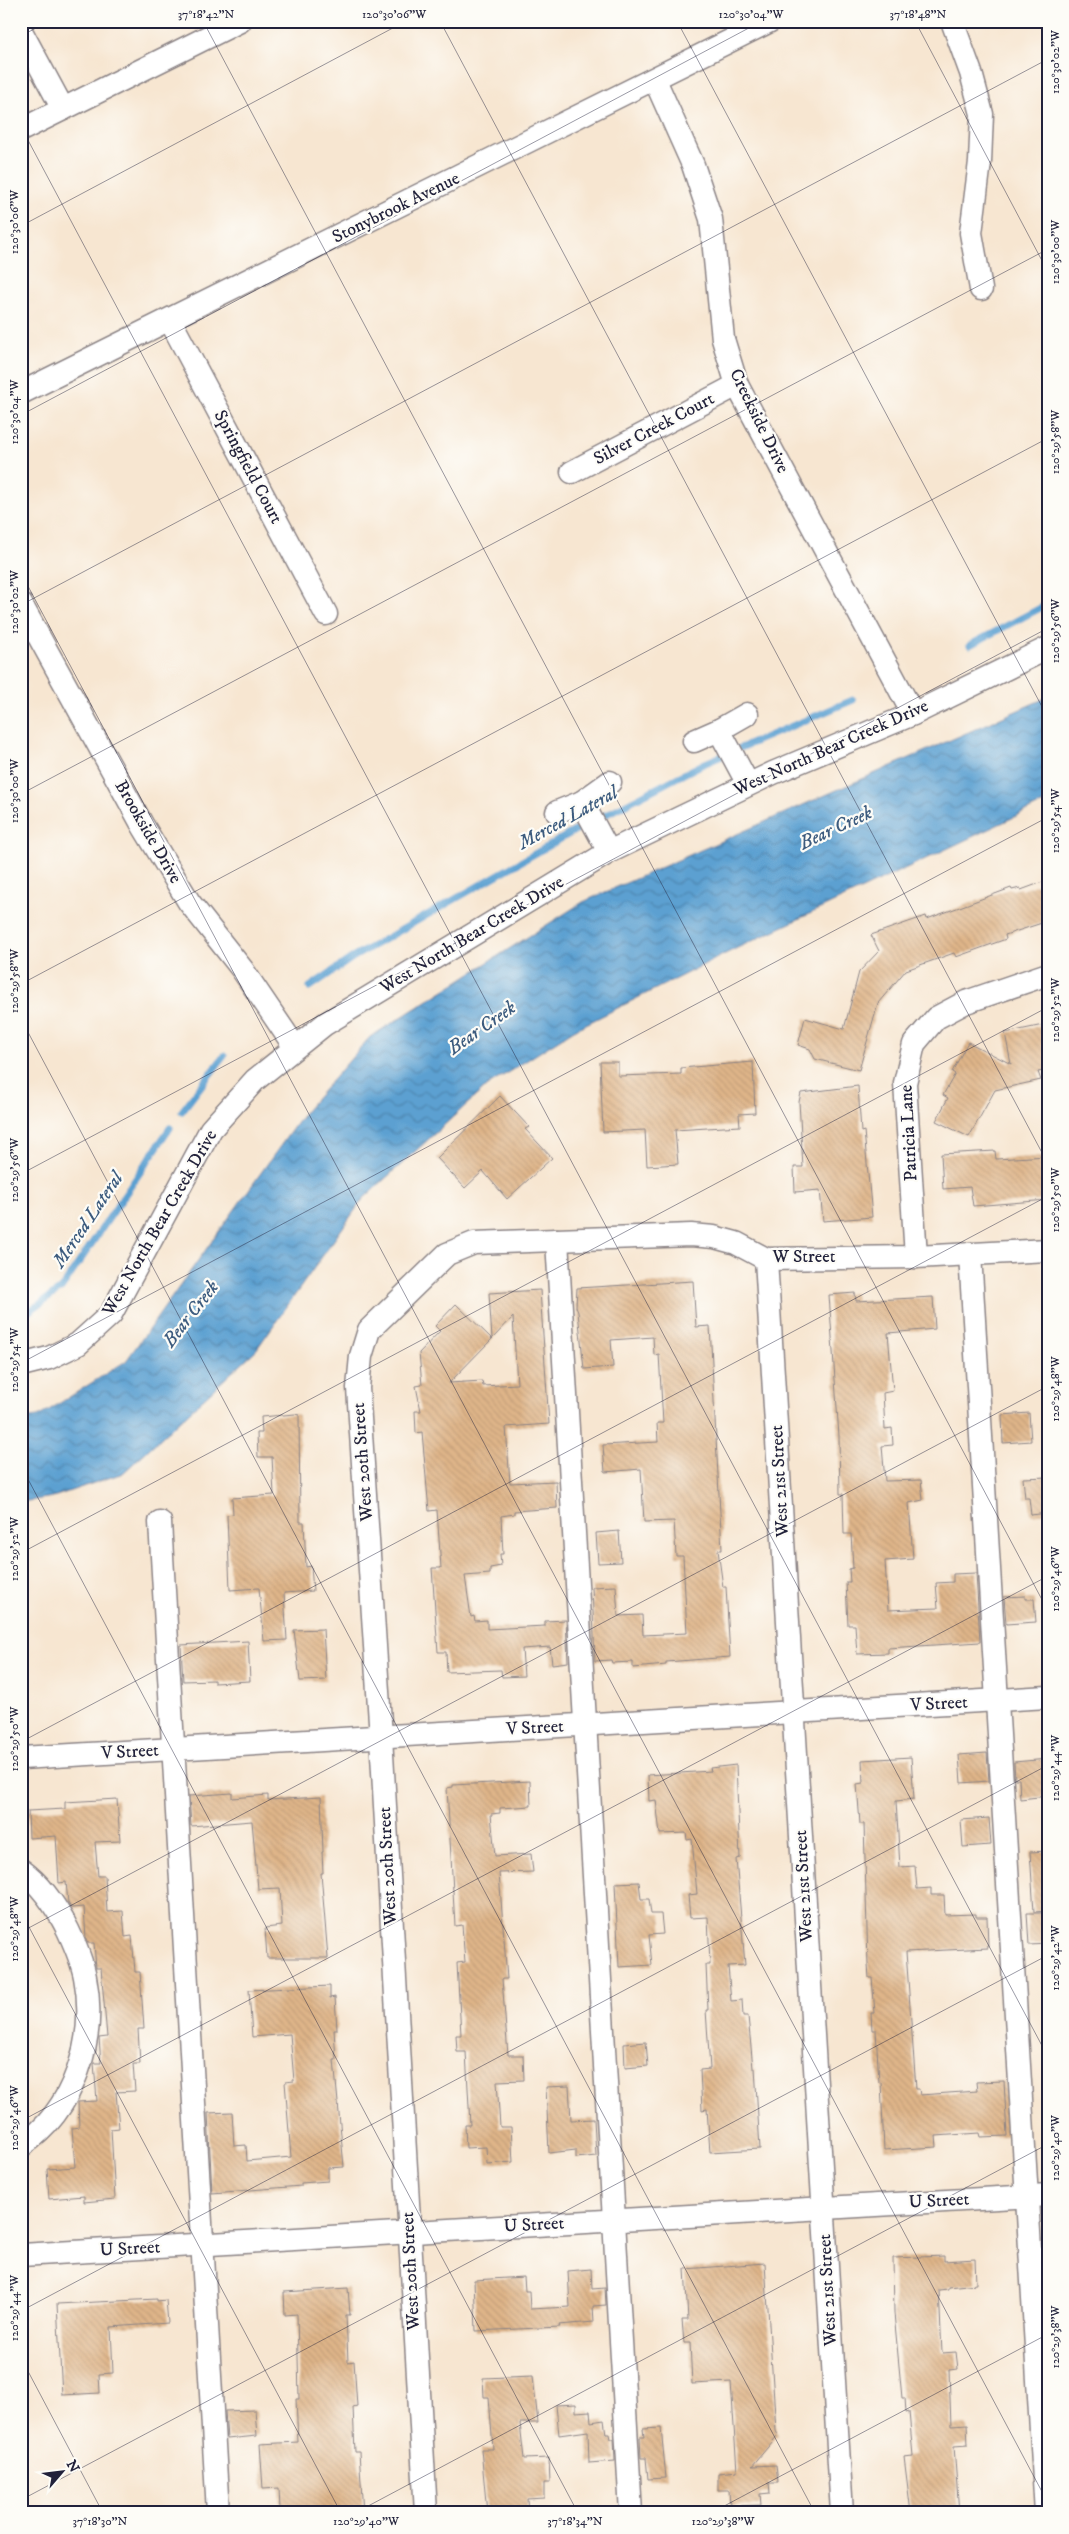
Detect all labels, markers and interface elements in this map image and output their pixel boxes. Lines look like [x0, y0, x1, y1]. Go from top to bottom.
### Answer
text: 37°18'42"N [178, 7, 235, 22]
text: 120°30'06"W [362, 7, 427, 22]
text: 120°30'04"W [719, 7, 784, 22]
text: 37°18'48"N [890, 7, 947, 22]
text: 120°30'02"W [1048, 29, 1063, 94]
street label: Stonybrook Avenue [329, 168, 463, 248]
text: 120°30'06"W [7, 189, 22, 254]
text: 120°30'00"W [1048, 219, 1063, 284]
street label: Creekside Drive [724, 365, 794, 477]
text: 120°30'04"W [7, 379, 22, 444]
street label: Silver Creek Court [590, 388, 718, 470]
street label: Springfield Court [209, 406, 287, 528]
text: 120°29'58"W [1048, 409, 1063, 474]
text: 120°30'02"W [7, 569, 22, 634]
text: 120°29'56"W [1048, 598, 1063, 663]
street label: West North Bear Creek Drive [729, 695, 932, 801]
text: 120°30'00"W [7, 758, 22, 823]
street label: Brookside Drive [110, 777, 186, 887]
water label: Merced Lateral [512, 780, 624, 856]
text: 120°29'54"W [1048, 788, 1063, 853]
water label: Bear Creek [795, 801, 876, 855]
street label: West North Bear Creek Drive [375, 871, 568, 999]
text: 120°29'58"W [7, 948, 22, 1013]
text: 120°29'52"W [1048, 977, 1063, 1042]
water label: Bear Creek [443, 996, 520, 1060]
street label: Patricia Lane [895, 1084, 923, 1182]
street label: West North Bear Creek Drive [98, 1126, 222, 1320]
text: 120°29'56"W [7, 1137, 22, 1202]
water label: Merced Lateral [47, 1166, 129, 1274]
text: 120°29'50"W [1048, 1167, 1063, 1232]
street label: W Street [772, 1246, 836, 1268]
water label: Bear Creek [158, 1276, 224, 1352]
text: 120°29'54"W [7, 1327, 22, 1392]
text: 120°29'48"W [1048, 1355, 1063, 1422]
street label: West 20th Street [348, 1402, 378, 1523]
street label: West 21st Street [766, 1424, 794, 1539]
text: 120°29'52"W [7, 1516, 22, 1581]
text: 120°29'46"W [1048, 1545, 1063, 1612]
street label: V Street [909, 1691, 969, 1717]
text: 120°29'50"W [7, 1706, 22, 1771]
street label: V Street [505, 1715, 565, 1741]
text: 120°29'44"W [1048, 1734, 1063, 1801]
street label: V Street [100, 1739, 160, 1765]
street label: West 20th Street [374, 1806, 402, 1927]
street label: West 21st Street [790, 1829, 818, 1944]
text: 120°29'48"W [7, 1895, 22, 1962]
text: 120°29'42"W [1048, 1924, 1063, 1991]
text: 120°29'46"W [7, 2084, 22, 2151]
text: 120°29'40"W [1048, 2114, 1063, 2181]
street label: U Street [908, 2188, 970, 2214]
street label: West 20th Street [397, 2211, 425, 2332]
street label: U Street [503, 2212, 565, 2238]
street label: West 21st Street [814, 2233, 842, 2348]
street label: U Street [99, 2236, 161, 2262]
text: 120°29'44"W [7, 2274, 22, 2341]
text: 120°29'38"W [1048, 2305, 1063, 2368]
north arrow [38, 2446, 88, 2496]
text: N [62, 2457, 83, 2476]
text: 37°18'30"N [73, 2514, 128, 2529]
text: 120°29'40"W [333, 2514, 400, 2529]
text: 37°18'34"N [547, 2514, 603, 2529]
text: 120°29'38"W [692, 2514, 755, 2529]

